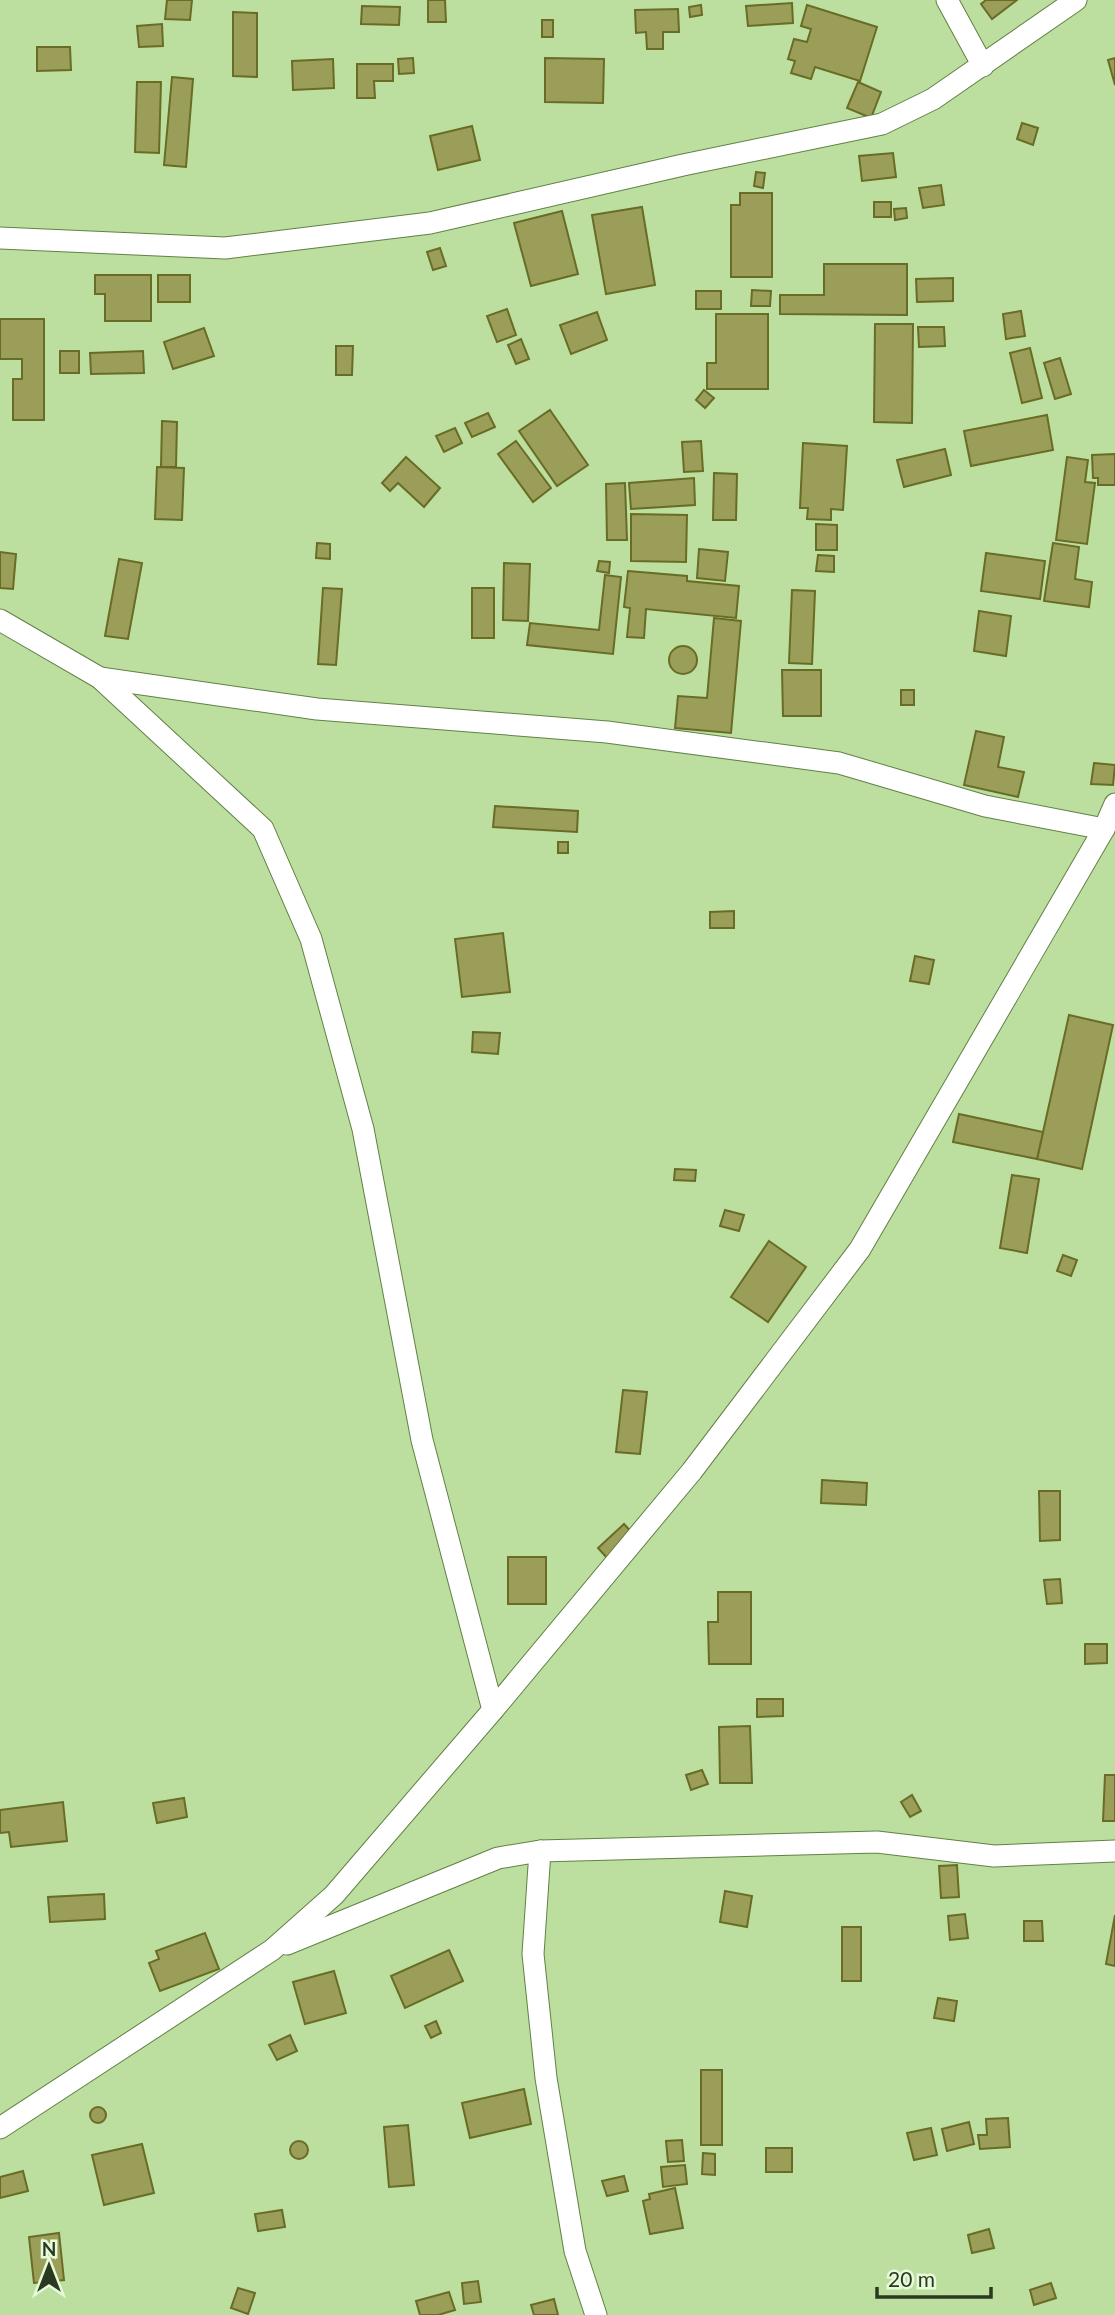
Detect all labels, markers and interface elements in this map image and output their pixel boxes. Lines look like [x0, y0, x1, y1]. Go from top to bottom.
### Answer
north arrow [14, 2231, 84, 2301]
text: N [42, 2237, 56, 2260]
scale bar [877, 2256, 991, 2300]
text: 20 m [888, 2266, 935, 2291]

